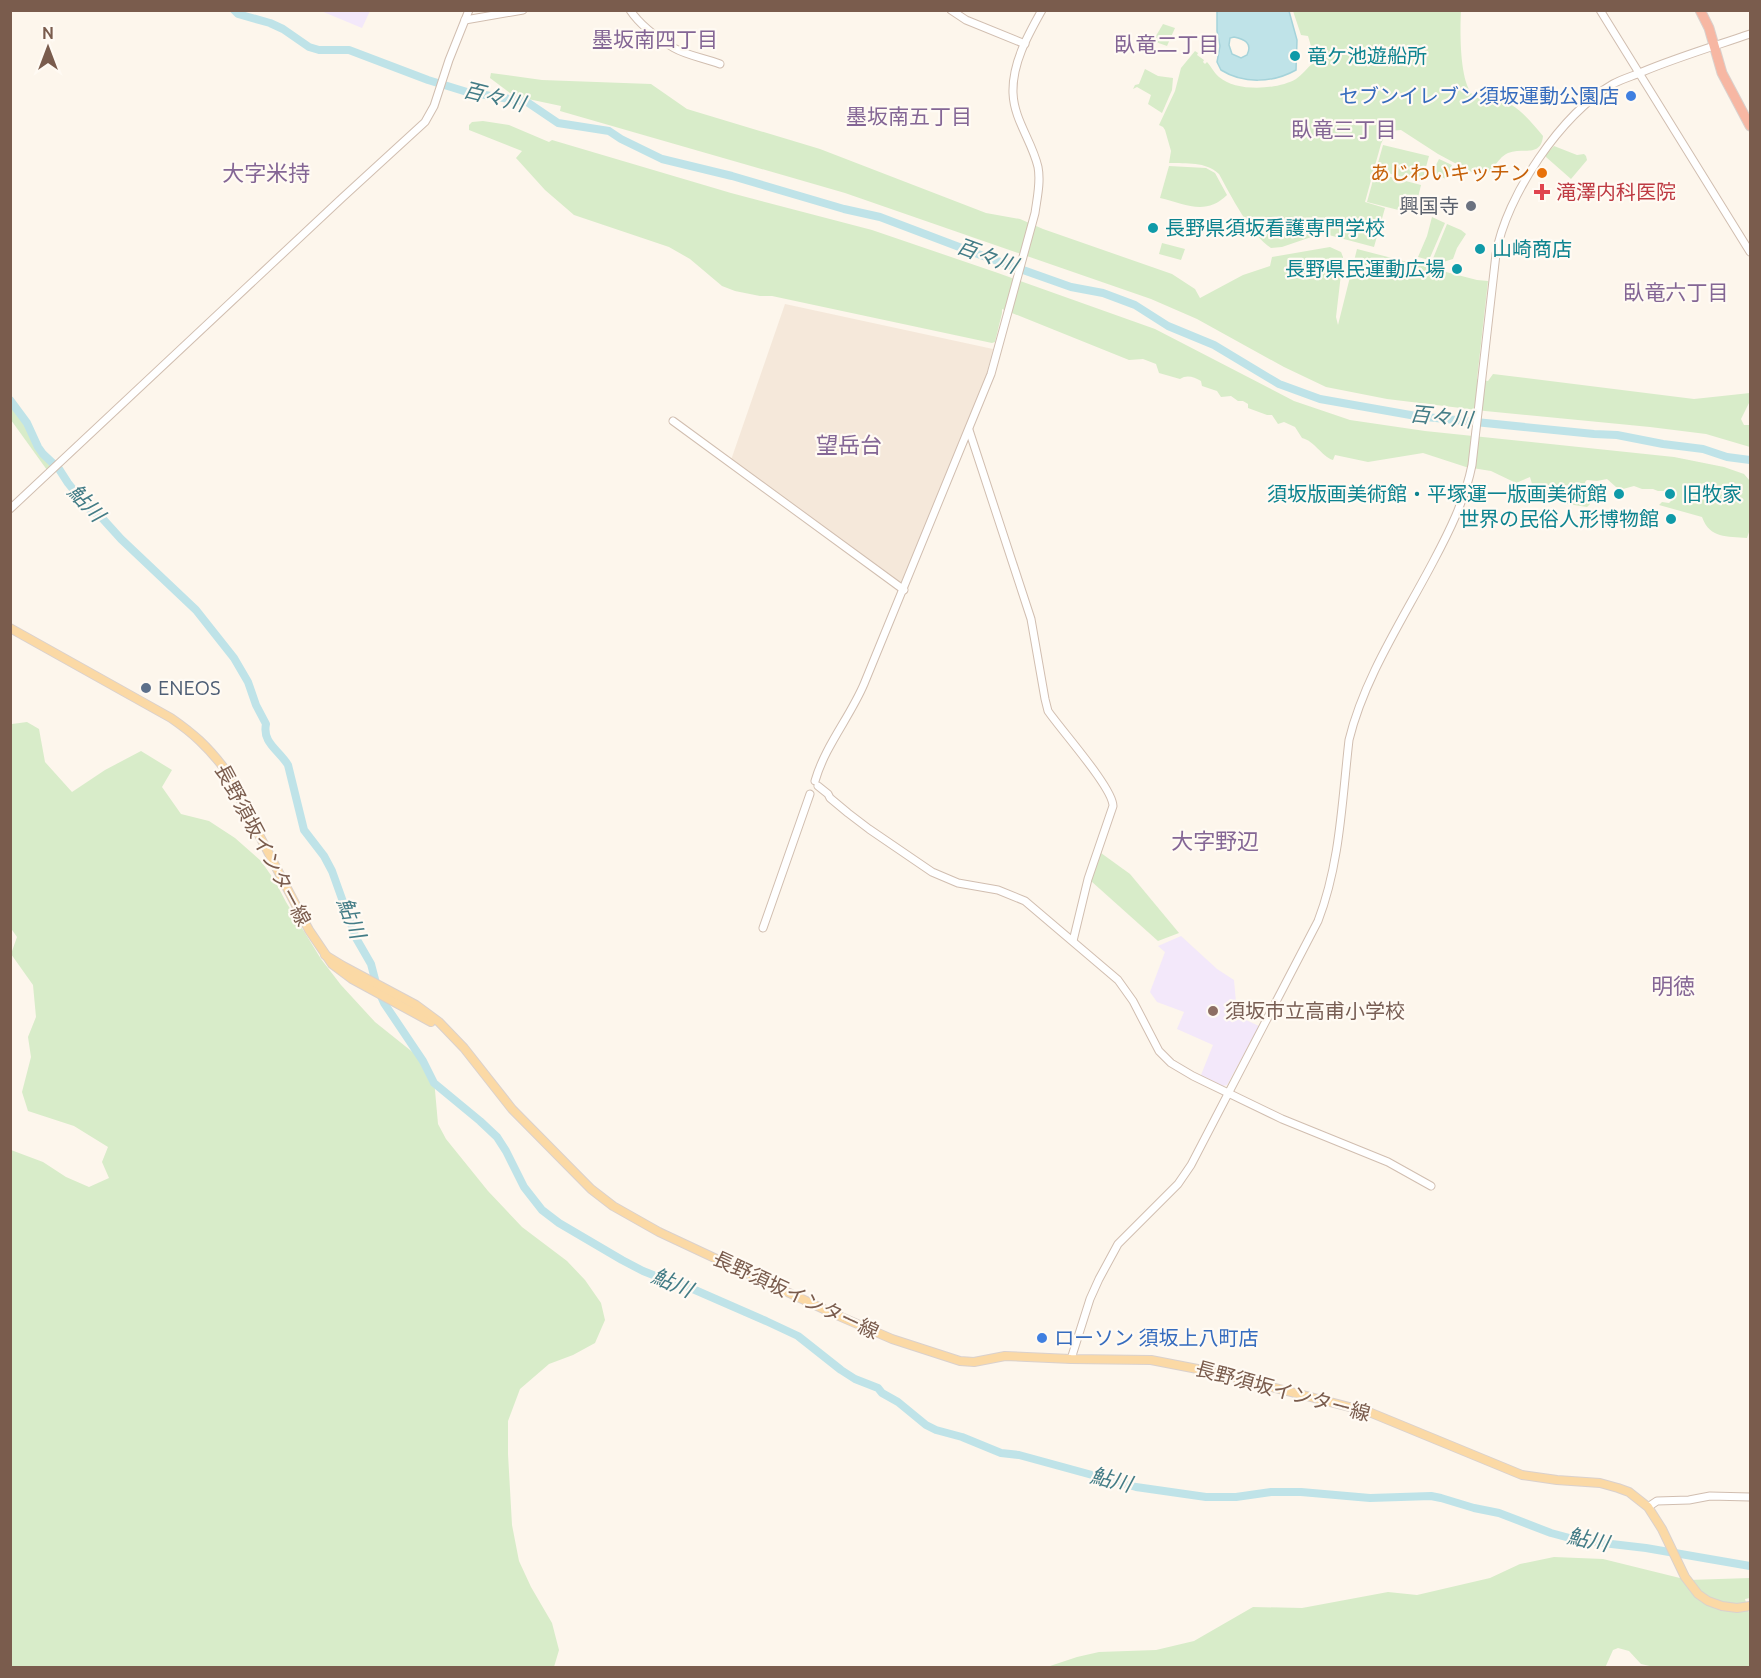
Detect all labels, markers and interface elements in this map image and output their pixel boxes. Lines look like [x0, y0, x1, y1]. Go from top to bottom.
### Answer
north arrow [18, 18, 78, 78]
text: N [42, 24, 54, 42]
district label: 墨坂南四丁目 [592, 27, 718, 51]
district label: 臥竜二丁目 [1115, 32, 1220, 56]
place label: 竜ケ池遊船所 [1307, 44, 1427, 67]
marker: 竜ケ池遊船所 [1288, 49, 1302, 63]
water label: 百々川 [461, 77, 530, 116]
place label: セブンイレブン須坂運動公園店 [1339, 84, 1619, 107]
marker: セブンイレブン須坂運動公園店 [1624, 89, 1638, 103]
district label: 墨坂南五丁目 [846, 104, 972, 128]
district label: 臥竜三丁目 [1292, 117, 1397, 141]
district label: 大字米持 [222, 160, 310, 185]
place label: あじわいキッチン [1370, 161, 1530, 184]
marker: あじわいキッチン [1535, 166, 1549, 180]
place label: 滝澤内科医院 [1556, 180, 1676, 203]
marker: 滝澤内科医院 [1533, 183, 1551, 201]
place label: 興国寺 [1399, 194, 1459, 217]
marker: 興国寺 [1464, 199, 1478, 213]
place label: 長野県須坂看護専門学校 [1165, 216, 1385, 239]
marker: 長野県須坂看護専門学校 [1146, 221, 1160, 235]
water label: 百々川 [954, 233, 1023, 278]
place label: 山崎商店 [1492, 237, 1572, 260]
marker: 山崎商店 [1473, 242, 1487, 256]
place label: 長野県民運動広場 [1285, 257, 1445, 280]
marker: 長野県民運動広場 [1450, 262, 1464, 276]
district label: 臥竜六丁目 [1624, 280, 1729, 304]
water label: 百々川 [1409, 401, 1476, 431]
district label: 望岳台 [816, 432, 882, 457]
water label: 鮎川 [64, 479, 111, 527]
place label: 須坂版画美術館・平塚運一版画美術館 [1267, 482, 1607, 505]
place label: 旧牧家 [1682, 482, 1742, 505]
marker: 須坂版画美術館・平塚運一版画美術館 [1612, 487, 1626, 501]
marker: 旧牧家 [1663, 487, 1677, 501]
place label: 世界の民俗人形博物館 [1459, 507, 1659, 530]
marker: 世界の民俗人形博物館 [1664, 512, 1678, 526]
place label: ENEOS [158, 676, 220, 699]
marker: ENEOS [139, 681, 153, 695]
street label: 長野須坂インター線 [211, 760, 316, 930]
district label: 大字野辺 [1171, 828, 1259, 853]
water label: 鮎川 [333, 894, 371, 943]
district label: 明徳 [1651, 973, 1695, 998]
place label: 須坂市立高甫小学校 [1225, 999, 1405, 1022]
marker: 須坂市立高甫小学校 [1206, 1004, 1220, 1018]
street label: 長野須坂インター線 [710, 1246, 883, 1343]
water label: 鮎川 [648, 1263, 698, 1302]
place label: ローソン 須坂上八町店 [1054, 1326, 1259, 1349]
marker: ローソン 須坂上八町店 [1035, 1331, 1049, 1345]
street label: 長野須坂インター線 [1193, 1356, 1373, 1425]
water label: 鮎川 [1088, 1462, 1136, 1496]
water label: 鮎川 [1565, 1523, 1613, 1556]

